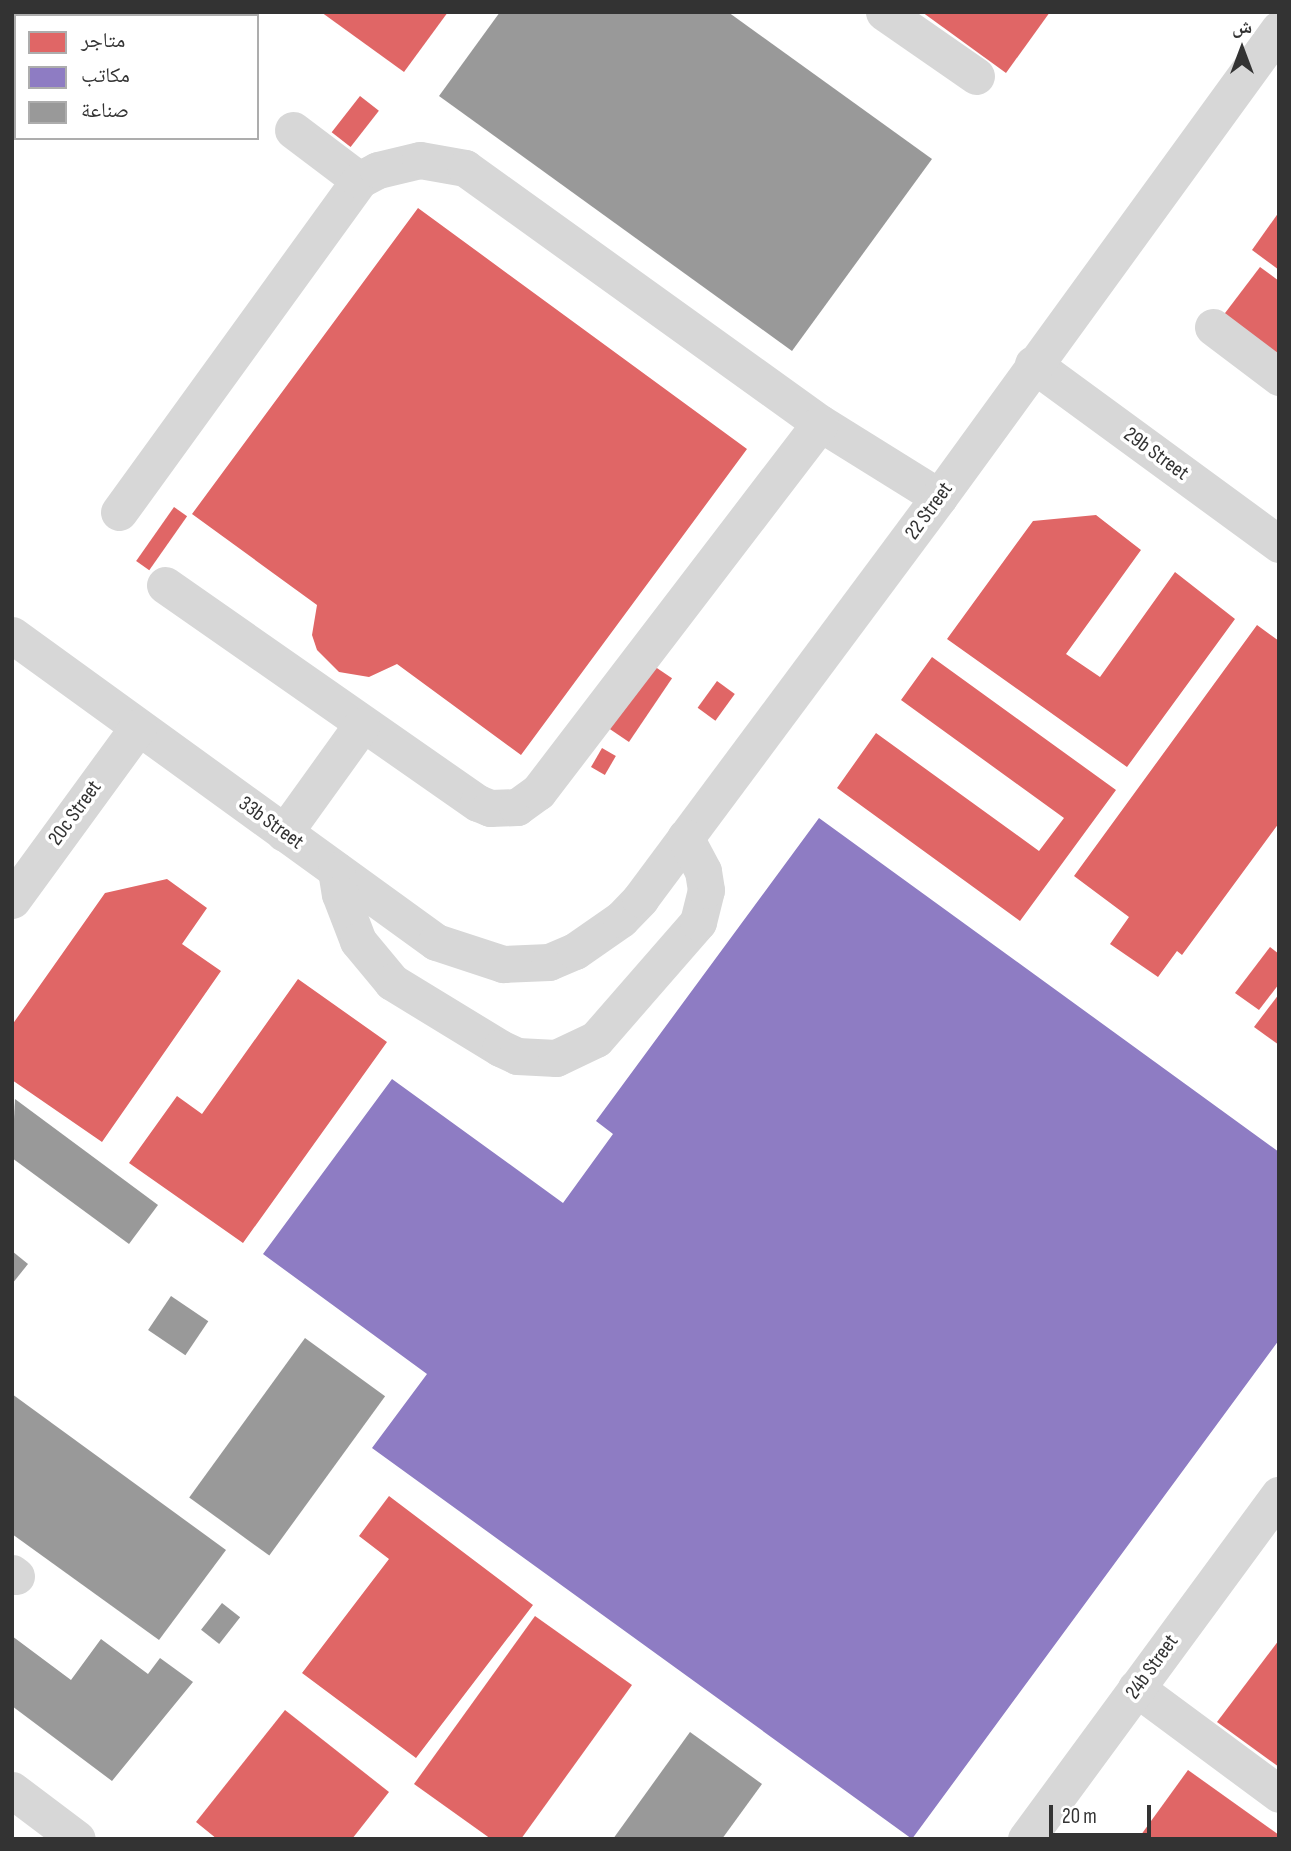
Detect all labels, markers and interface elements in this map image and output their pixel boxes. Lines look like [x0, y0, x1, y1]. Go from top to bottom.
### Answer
legend [14, 14, 259, 140]
north arrow [1207, 14, 1277, 84]
text: ش [1232, 16, 1252, 39]
text: متاجر [81, 28, 125, 53]
text: مكاتب [81, 63, 130, 88]
text: صناعة [81, 98, 129, 123]
street label: 29b Street [1119, 422, 1193, 486]
street label: 22 Street [900, 477, 958, 545]
street label: 20c Street [43, 776, 107, 850]
street label: 33b Street [234, 791, 308, 855]
street label: 24b Street [1120, 1630, 1184, 1704]
scale bar [1053, 1792, 1154, 1836]
text: 20 m [1062, 1804, 1097, 1829]

